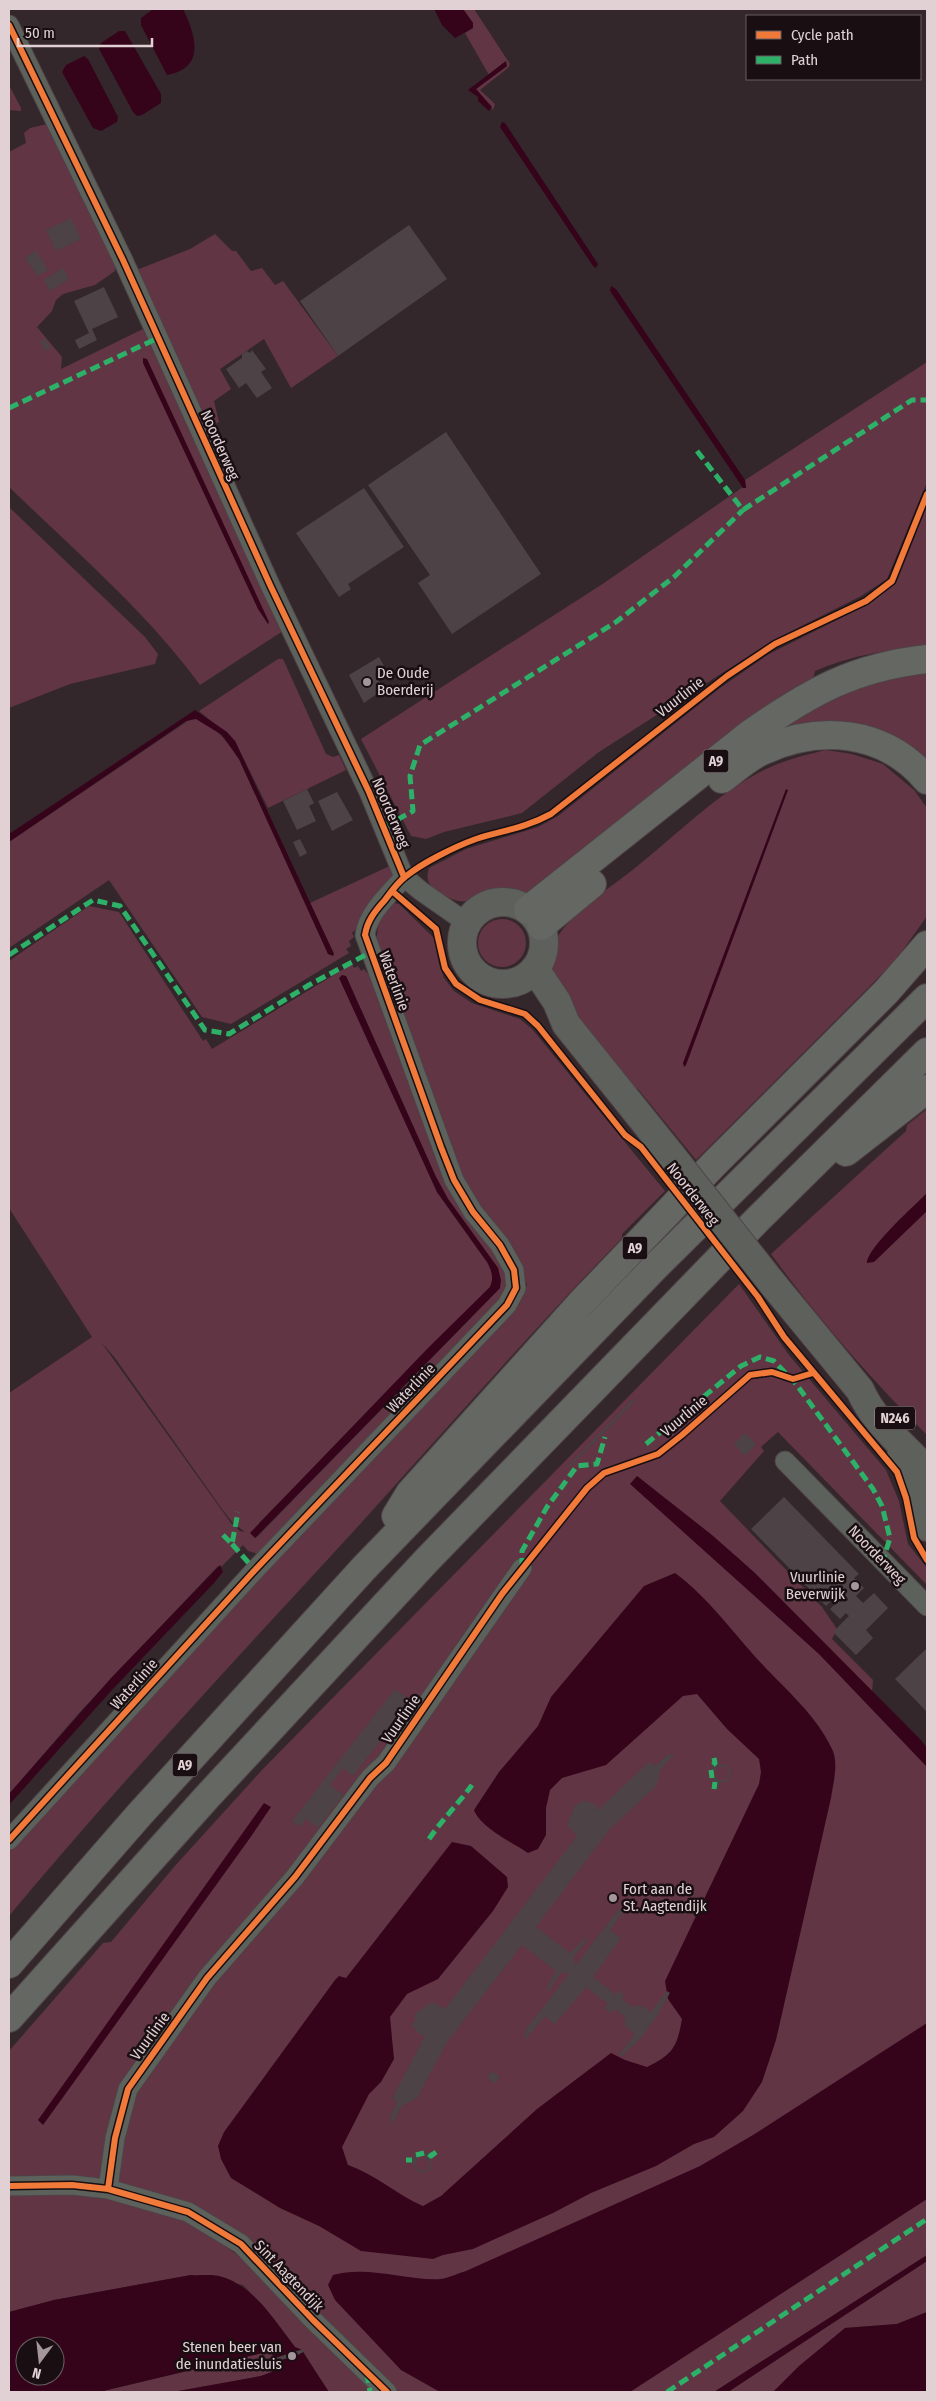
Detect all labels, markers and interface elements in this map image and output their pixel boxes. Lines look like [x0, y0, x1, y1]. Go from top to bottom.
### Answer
scale bar [18, 15, 151, 47]
legend [746, 15, 921, 80]
text: 50 m [25, 24, 55, 42]
text: Cycle path [791, 26, 854, 44]
text: Path [791, 51, 818, 69]
street label: Noorderweg [197, 407, 243, 483]
place label: De Oude Boerderij [377, 664, 434, 699]
street label: Vuurlinie [653, 673, 707, 721]
marker: De Oude Boerderij [361, 676, 373, 688]
road number: A9 [704, 749, 728, 772]
street label: Noorderweg [368, 775, 414, 851]
street label: Waterlinie [375, 949, 413, 1013]
street label: Noorderweg [663, 1159, 723, 1229]
road number: A9 [622, 1236, 648, 1260]
street label: Waterlinie [383, 1359, 439, 1417]
street label: Vuurlinie [657, 1391, 711, 1441]
road number: N246 [875, 1406, 915, 1430]
street label: Noorderweg [845, 1522, 909, 1588]
place label: Vuurlinie Beverwijk [786, 1568, 845, 1603]
marker: Vuurlinie Beverwijk [849, 1580, 861, 1592]
street label: Waterlinie [106, 1655, 162, 1713]
street label: Vuurlinie [378, 1691, 424, 1747]
road number: A9 [172, 1754, 198, 1776]
place label: Fort aan de St. Aagtendijk [623, 1880, 707, 1915]
marker: Fort aan de St. Aagtendijk [607, 1892, 619, 1904]
street label: Vuurlinie [127, 2008, 173, 2064]
street label: Sint Aagtendijk [250, 2237, 328, 2315]
north arrow [15, 2336, 65, 2386]
place label: Stenen beer van de inundatiesluis [176, 2338, 282, 2373]
marker: Stenen beer van de inundatiesluis [286, 2350, 298, 2362]
text: N [31, 2364, 43, 2382]

